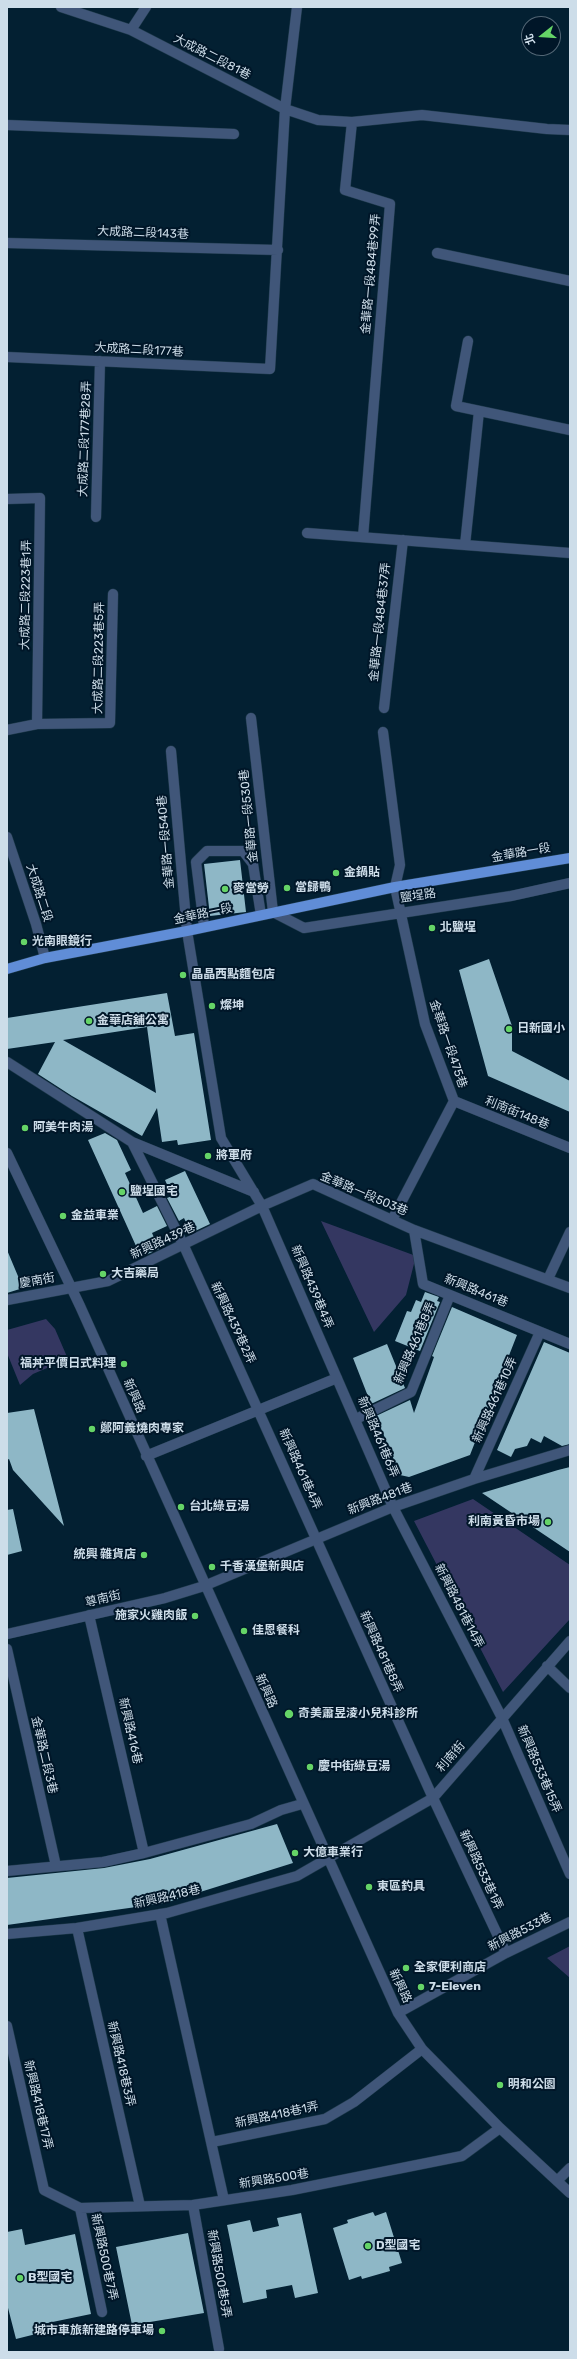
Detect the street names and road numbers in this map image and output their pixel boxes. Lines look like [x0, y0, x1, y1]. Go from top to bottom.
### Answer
street label: 大成路二段81巷 [171, 31, 253, 83]
street label: 金華路一段484巷99弄 [359, 213, 383, 335]
street label: 大成路二段143巷 [97, 224, 189, 242]
street label: 大成路二段177巷 [94, 340, 184, 360]
street label: 大成路二段177巷28弄 [76, 381, 94, 497]
street label: 大成路二段223巷1弄 [18, 540, 34, 650]
street label: 金華路一段484巷37弄 [367, 562, 393, 682]
street label: 大成路二段223巷5弄 [91, 602, 107, 714]
street label: 金華路一段530巷 [237, 769, 261, 863]
street label: 金華路一段540巷 [155, 794, 177, 890]
street label: 金華路一段 [490, 841, 552, 865]
street label: 大成路二段 [23, 862, 55, 924]
street label: 鹽埕路 [399, 886, 437, 906]
street label: 金華路一段 [172, 901, 234, 927]
street label: 金華路一段475巷 [426, 998, 470, 1090]
street label: 利南街148巷 [483, 1094, 551, 1132]
street label: 金華路一段503巷 [318, 1169, 410, 1219]
street label: 新興路439巷 [128, 1220, 198, 1262]
street label: 新興路439巷4弄 [288, 1243, 336, 1331]
street label: 慶南街 [18, 1271, 56, 1291]
street label: 新興路461巷 [442, 1272, 510, 1310]
street label: 新興路439巷2弄 [208, 1280, 258, 1366]
street label: 新興路461巷8弄 [391, 1300, 439, 1386]
street label: 新興路461巷10弄 [470, 1355, 520, 1445]
street label: 新興路 [120, 1377, 148, 1415]
street label: 新興路461巷6弄 [354, 1394, 402, 1480]
street label: 新興路461巷4弄 [276, 1426, 324, 1512]
street label: 新興路481巷 [346, 1480, 414, 1518]
street label: 新興路481巷14弄 [432, 1561, 486, 1651]
street label: 尊南街 [84, 1588, 122, 1610]
street label: 新興路481巷8弄 [357, 1609, 405, 1695]
street label: 新興路 [252, 1672, 280, 1710]
street label: 新興路416巷 [115, 1696, 145, 1766]
street label: 金華路二段3巷 [28, 1715, 60, 1795]
street label: 新興路533巷15弄 [514, 1723, 564, 1815]
street label: 利南街 [434, 1739, 468, 1775]
street label: 新興路533巷1弄 [456, 1828, 506, 1912]
street label: 新興路418巷 [132, 1882, 202, 1912]
street label: 新興路533巷 [486, 1910, 554, 1954]
street label: 新興路 [386, 1967, 414, 2005]
street label: 新興路418巷3弄 [104, 2020, 138, 2108]
street label: 新興路418巷17弄 [21, 2059, 55, 2151]
street label: 新興路418巷1弄 [234, 2099, 320, 2131]
street label: 新興路500巷 [238, 2166, 310, 2192]
street label: 新興路500巷7弄 [88, 2212, 120, 2302]
street label: 新興路500巷5弄 [204, 2229, 234, 2319]

